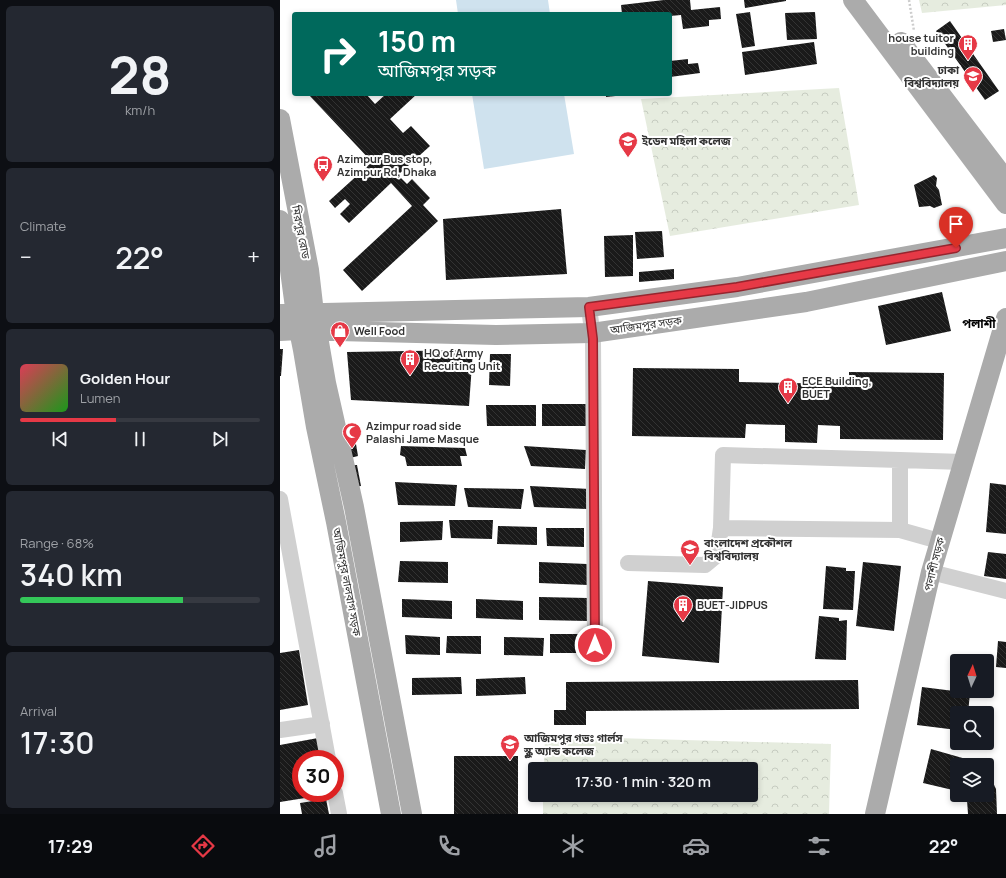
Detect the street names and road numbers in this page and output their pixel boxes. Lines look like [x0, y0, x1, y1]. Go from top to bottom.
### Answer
street label: মিরপুর রোড [289, 203, 314, 260]
street label: আজিমপুর সড়ক [608, 312, 683, 337]
street label: আজিমপুর লালবাগ সড়ক [329, 526, 365, 637]
street label: পলাশী সড়ক [920, 535, 947, 592]

